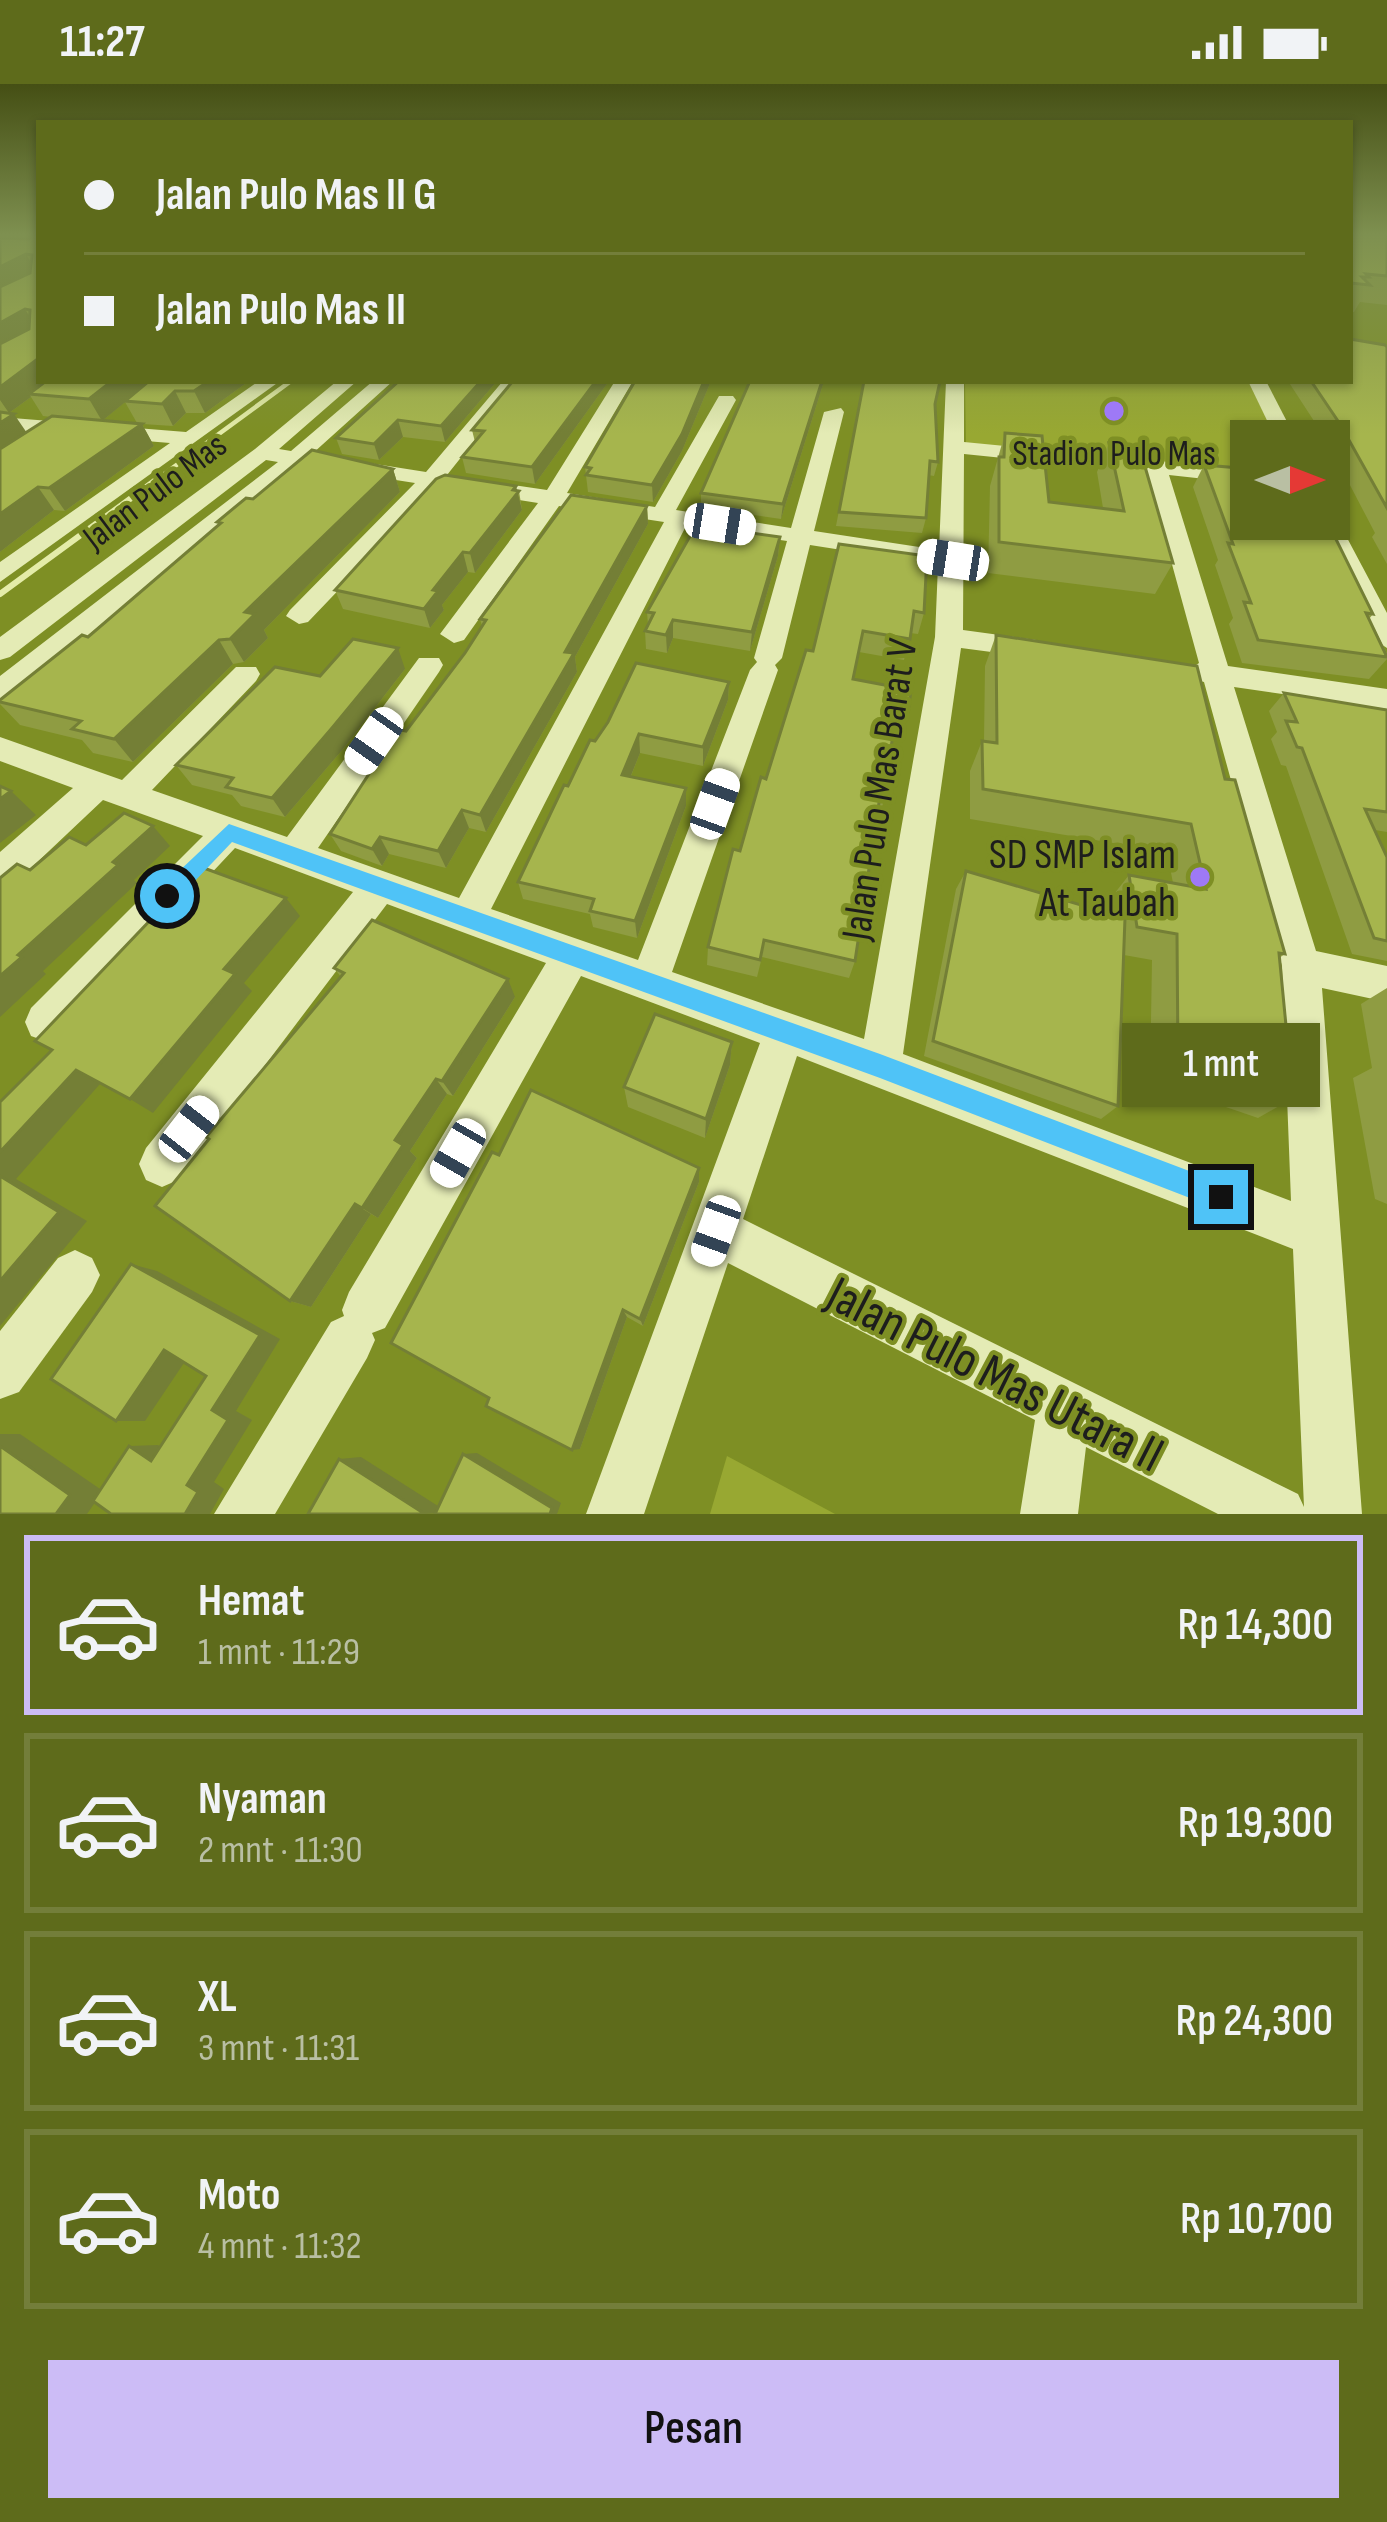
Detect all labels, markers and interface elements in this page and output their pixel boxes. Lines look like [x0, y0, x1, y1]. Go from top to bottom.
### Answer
text: 11:27 [60, 15, 145, 70]
text: Jalan Pulo Mas II G [156, 168, 437, 223]
text: Jalan Pulo Mas II [156, 283, 406, 338]
marker: Stadion Pulo Mas [1101, 398, 1127, 424]
north arrow [1230, 420, 1350, 540]
map controls [1230, 420, 1350, 540]
street label: Jalan Pulo Mas [74, 424, 236, 561]
place label: Stadion Pulo Mas [1012, 433, 1216, 476]
car [682, 501, 758, 547]
car [915, 537, 991, 583]
street label: Jalan Pulo Mas Barat V [831, 635, 929, 945]
car [339, 701, 409, 781]
car [686, 764, 744, 844]
place label: SD SMP Islam At Taubah [989, 830, 1176, 929]
marker: SD SMP Islam At Taubah [1187, 864, 1213, 890]
route start [140, 869, 194, 923]
callout: 1 mnt [1122, 1023, 1320, 1107]
text: 1 mnt [1183, 1041, 1259, 1088]
car [153, 1090, 225, 1168]
car [424, 1113, 492, 1193]
route end [1194, 1170, 1248, 1224]
car [687, 1191, 745, 1271]
street label: Jalan Pulo Mas Utara II [816, 1264, 1173, 1486]
icon: car [54, 1571, 162, 1679]
text: Hemat [198, 1574, 304, 1629]
text: Rp 14,300 [1178, 1598, 1333, 1653]
text: 1 mnt · 11:29 [198, 1629, 360, 1676]
icon: car [54, 1769, 162, 1877]
text: Nyaman [198, 1772, 327, 1827]
text: Rp 19,300 [1178, 1796, 1333, 1851]
text: 2 mnt · 11:30 [198, 1827, 363, 1874]
icon: car [54, 1967, 162, 2075]
text: XL [198, 1970, 237, 2025]
text: Rp 24,300 [1176, 1994, 1333, 2049]
text: 3 mnt · 11:31 [198, 2025, 359, 2072]
icon: car [54, 2165, 162, 2273]
text: Moto [198, 2168, 280, 2223]
text: Rp 10,700 [1180, 2192, 1333, 2247]
text: 4 mnt · 11:32 [198, 2223, 362, 2270]
button: Pesan [48, 2360, 1339, 2498]

